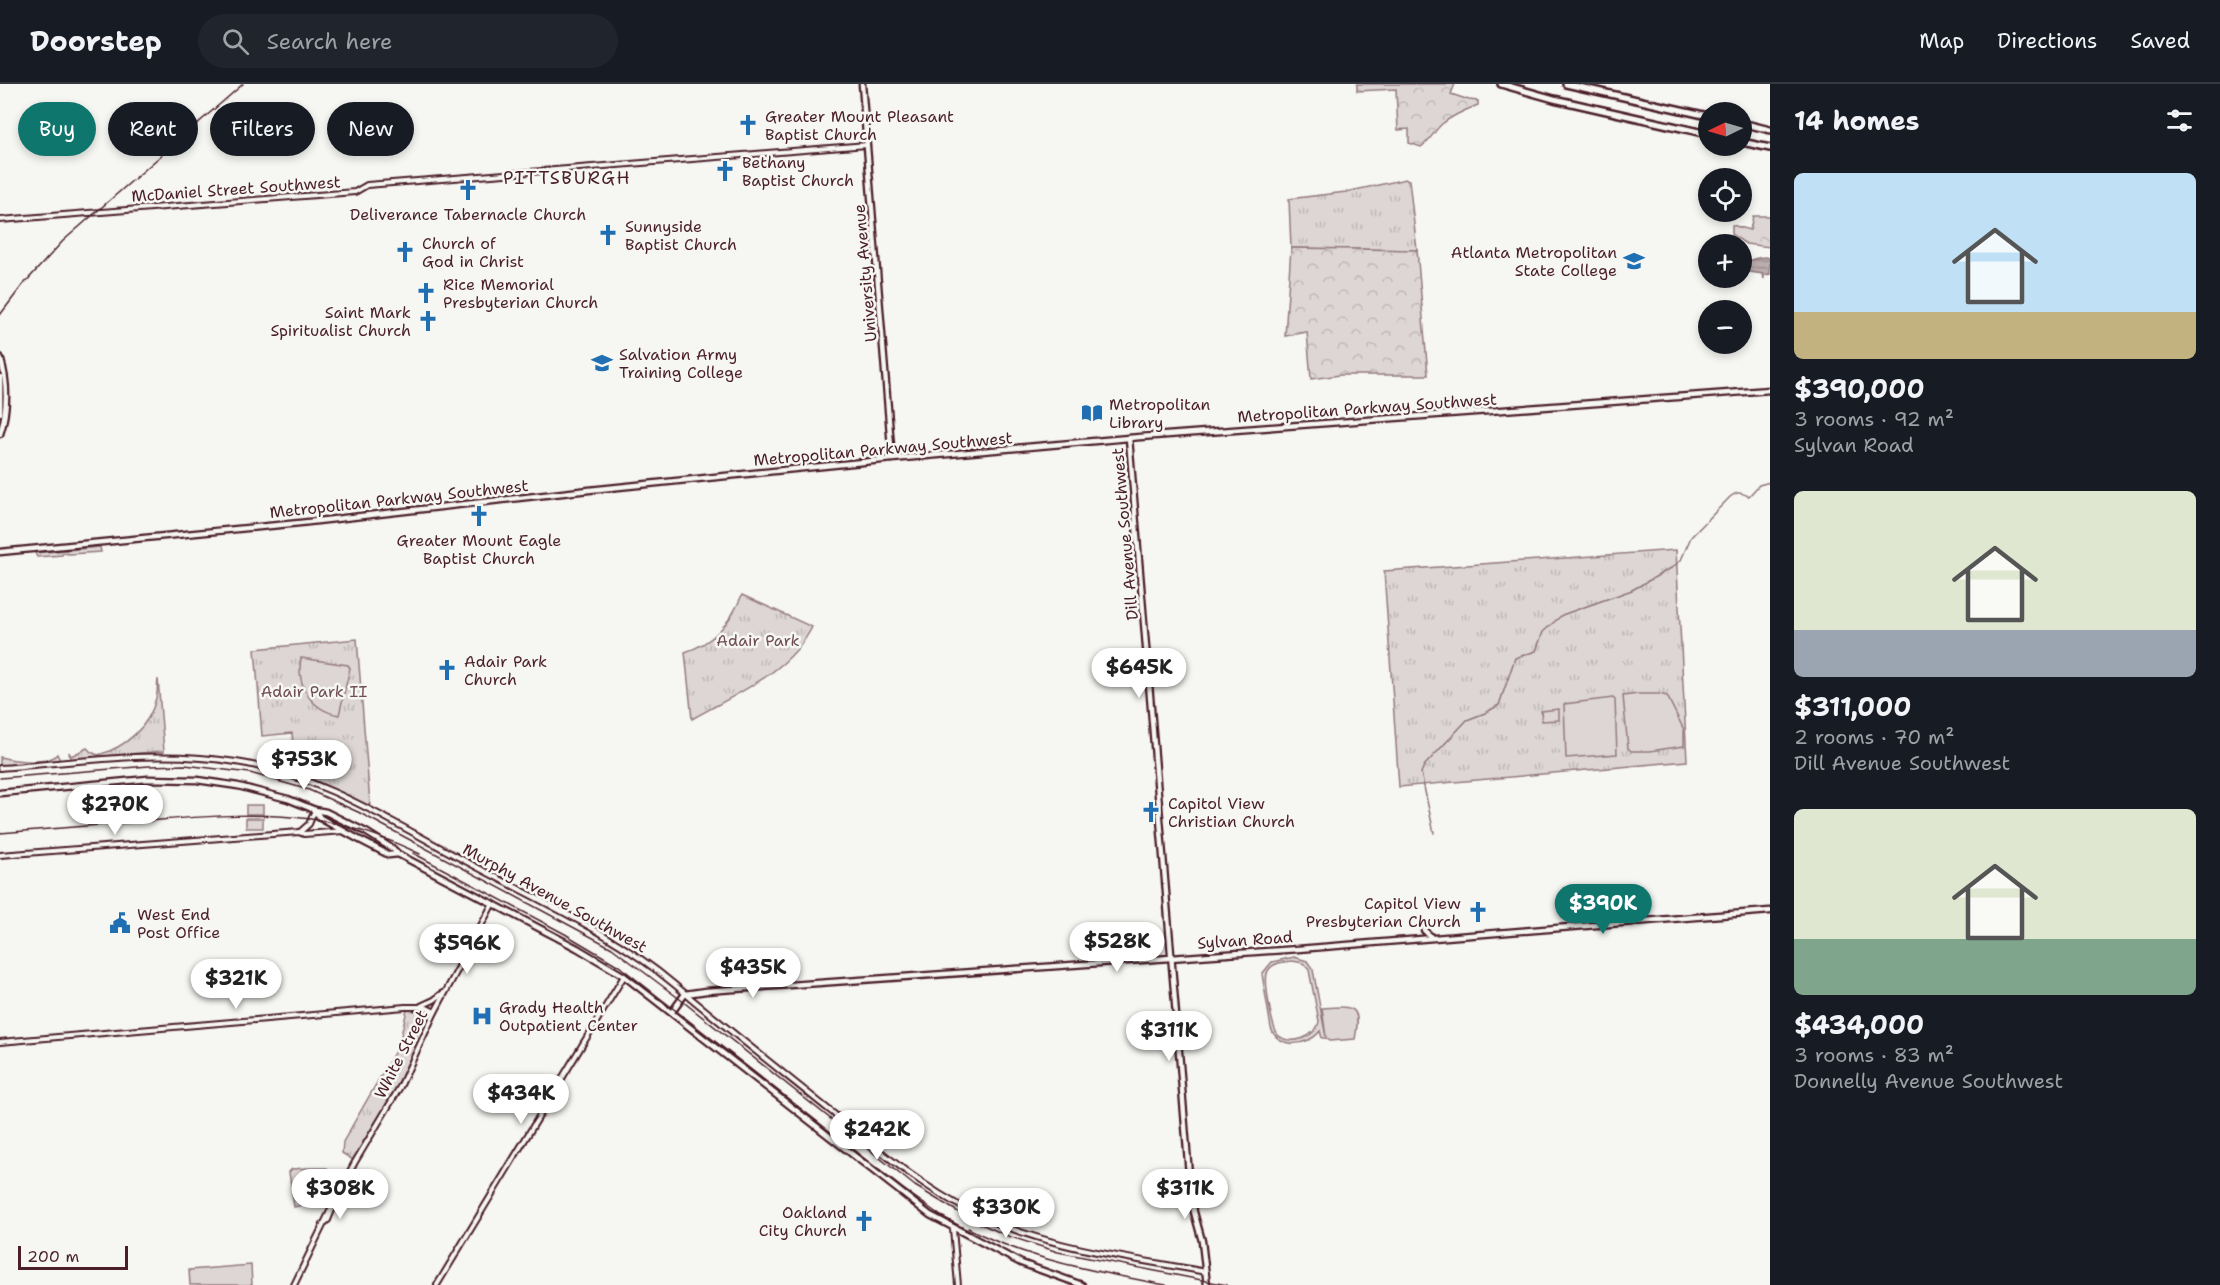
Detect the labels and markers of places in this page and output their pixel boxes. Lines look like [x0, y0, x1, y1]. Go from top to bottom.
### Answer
place label: Greater Mount Pleasant Baptist Church [765, 106, 954, 145]
church icon: Greater Mount Pleasant Baptist Church [736, 113, 760, 137]
place label: Bethany Baptist Church [742, 152, 854, 191]
church icon: Bethany Baptist Church [713, 159, 737, 183]
church icon: Deliverance Tabernacle Church [456, 178, 480, 202]
place label: Deliverance Tabernacle Church [350, 204, 586, 225]
place label: Sunnyside Baptist Church [625, 216, 737, 255]
church icon: Sunnyside Baptist Church [596, 223, 620, 247]
place label: Church of God in Christ [422, 233, 524, 272]
church icon: Church of God in Christ [393, 240, 417, 264]
place label: Atlanta Metropolitan State College [1451, 242, 1617, 281]
school or university icon: Atlanta Metropolitan State College [1622, 249, 1646, 273]
place label: Rice Memorial Presbyterian Church [443, 274, 598, 313]
church icon: Rice Memorial Presbyterian Church [414, 281, 438, 305]
place label: Saint Mark Spiritualist Church [270, 302, 411, 341]
church icon: Saint Mark Spiritualist Church [416, 309, 440, 333]
place label: Salvation Army Training College [619, 344, 743, 383]
school or university icon: Salvation Army Training College [590, 351, 614, 375]
place label: Metropolitan Library [1109, 394, 1211, 433]
library icon: Metropolitan Library [1080, 401, 1104, 425]
church icon: Greater Mount Eagle Baptist Church [467, 504, 491, 528]
place label: Greater Mount Eagle Baptist Church [397, 530, 561, 569]
pin: $645K [1097, 648, 1181, 699]
place label: Adair Park Church [464, 651, 547, 690]
church icon: Adair Park Church [435, 658, 459, 682]
pin: $753K [262, 740, 346, 791]
pin: $270K [73, 785, 157, 836]
place label: Capitol View Christian Church [1168, 793, 1295, 832]
church icon: Capitol View Christian Church [1139, 800, 1163, 824]
pin: $390K [1561, 884, 1645, 935]
place label: Capitol View Presbyterian Church [1306, 893, 1461, 932]
church icon: Capitol View Presbyterian Church [1466, 900, 1490, 924]
place label: West End Post Office [137, 904, 220, 943]
public building icon: West End Post Office [108, 911, 132, 935]
pin: $528K [1075, 922, 1159, 973]
pin: $596K [425, 924, 509, 975]
pin: $435K [711, 948, 795, 999]
pin: $321K [194, 959, 278, 1010]
place label: Grady Health Outpatient Center [499, 997, 638, 1036]
hospital icon: Grady Health Outpatient Center [470, 1004, 494, 1028]
pin: $311K [1127, 1011, 1211, 1062]
pin: $434K [479, 1074, 563, 1125]
pin: $242K [835, 1110, 919, 1161]
pin: $308K [298, 1169, 382, 1220]
pin: $311K [1143, 1169, 1227, 1220]
pin: $330K [964, 1188, 1048, 1239]
place label: Oakland City Church [759, 1202, 847, 1241]
church icon: Oakland City Church [852, 1209, 876, 1233]

